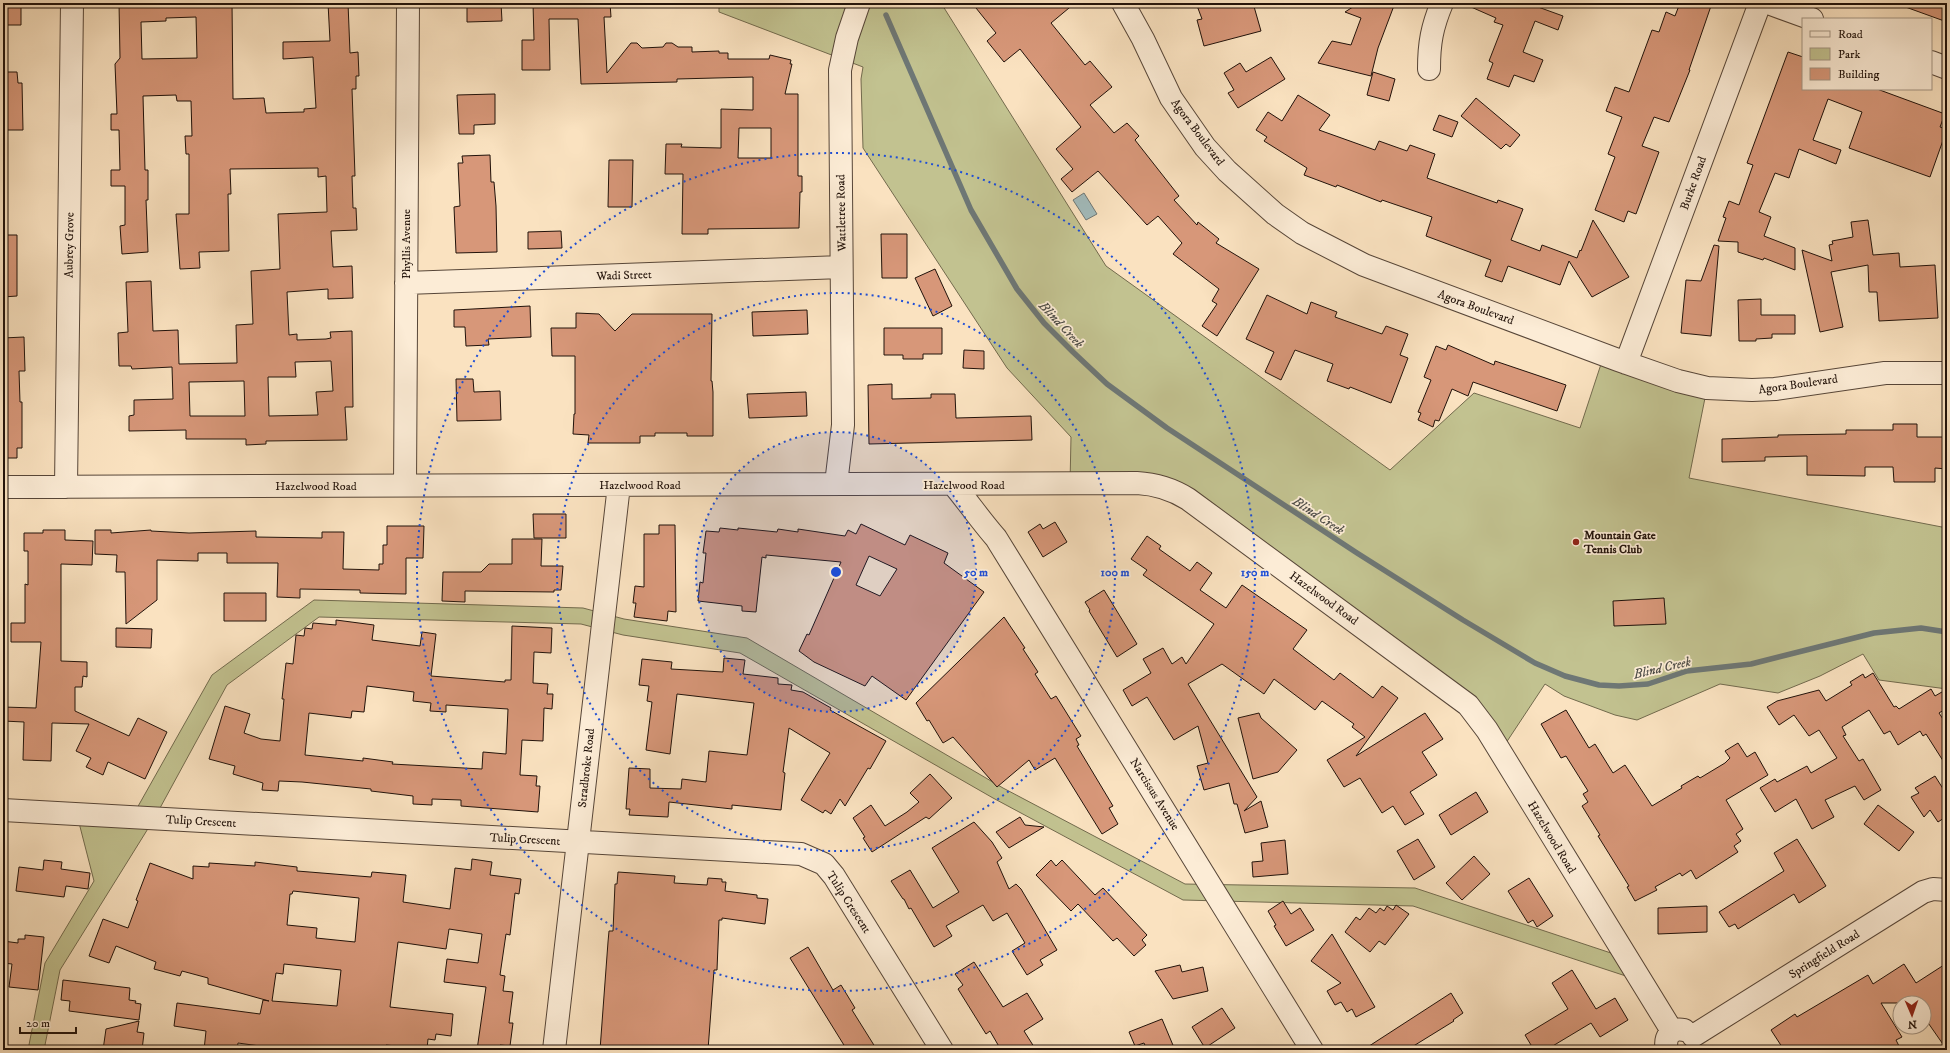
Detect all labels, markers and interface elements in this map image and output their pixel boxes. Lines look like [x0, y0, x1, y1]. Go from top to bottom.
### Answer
legend [1802, 18, 1932, 90]
text: Road [1838, 27, 1863, 42]
text: Park [1838, 47, 1860, 62]
text: Building [1838, 67, 1879, 82]
street label: Agora Boulevard [1168, 96, 1228, 169]
street label: Burke Road [1677, 154, 1710, 212]
street label: Wattletree Road [833, 174, 850, 253]
street label: Phyllis Avenue [399, 209, 414, 279]
street label: Aubrey Grove [61, 212, 78, 278]
street label: Wadi Street [595, 267, 652, 284]
street label: Agora Boulevard [1436, 287, 1516, 328]
water label: Blind Creek [1035, 297, 1087, 352]
street label: Agora Boulevard [1757, 372, 1839, 397]
street label: Hazelwood Road [599, 478, 681, 493]
street label: Hazelwood Road [923, 478, 1005, 493]
street label: Hazelwood Road [275, 479, 357, 494]
water label: Blind Creek [1289, 493, 1348, 539]
place label: Mountain Gate Tennis Club [1583, 528, 1656, 557]
marker: Mountain Gate Tennis Club [1571, 537, 1581, 547]
centre of rings [829, 565, 843, 579]
text: 50 m [963, 565, 988, 580]
text: 100 m [1101, 565, 1129, 580]
text: 150 m [1241, 565, 1269, 580]
street label: Hazelwood Road [1286, 568, 1361, 628]
water label: Blind Creek [1631, 654, 1693, 683]
street label: Stradbroke Road [575, 728, 598, 809]
street label: Narcissus Avenue [1126, 755, 1183, 833]
street label: Hazelwood Road [1524, 798, 1579, 876]
street label: Tulip Crescent [165, 812, 237, 831]
street label: Tulip Crescent [489, 830, 561, 849]
street label: Tulip Crescent [823, 868, 874, 936]
street label: Springfield Road [1786, 927, 1862, 982]
north arrow [1892, 995, 1932, 1035]
scale bar [20, 1009, 76, 1035]
text: 20 m [26, 1016, 50, 1031]
text: N [1908, 1017, 1917, 1031]

